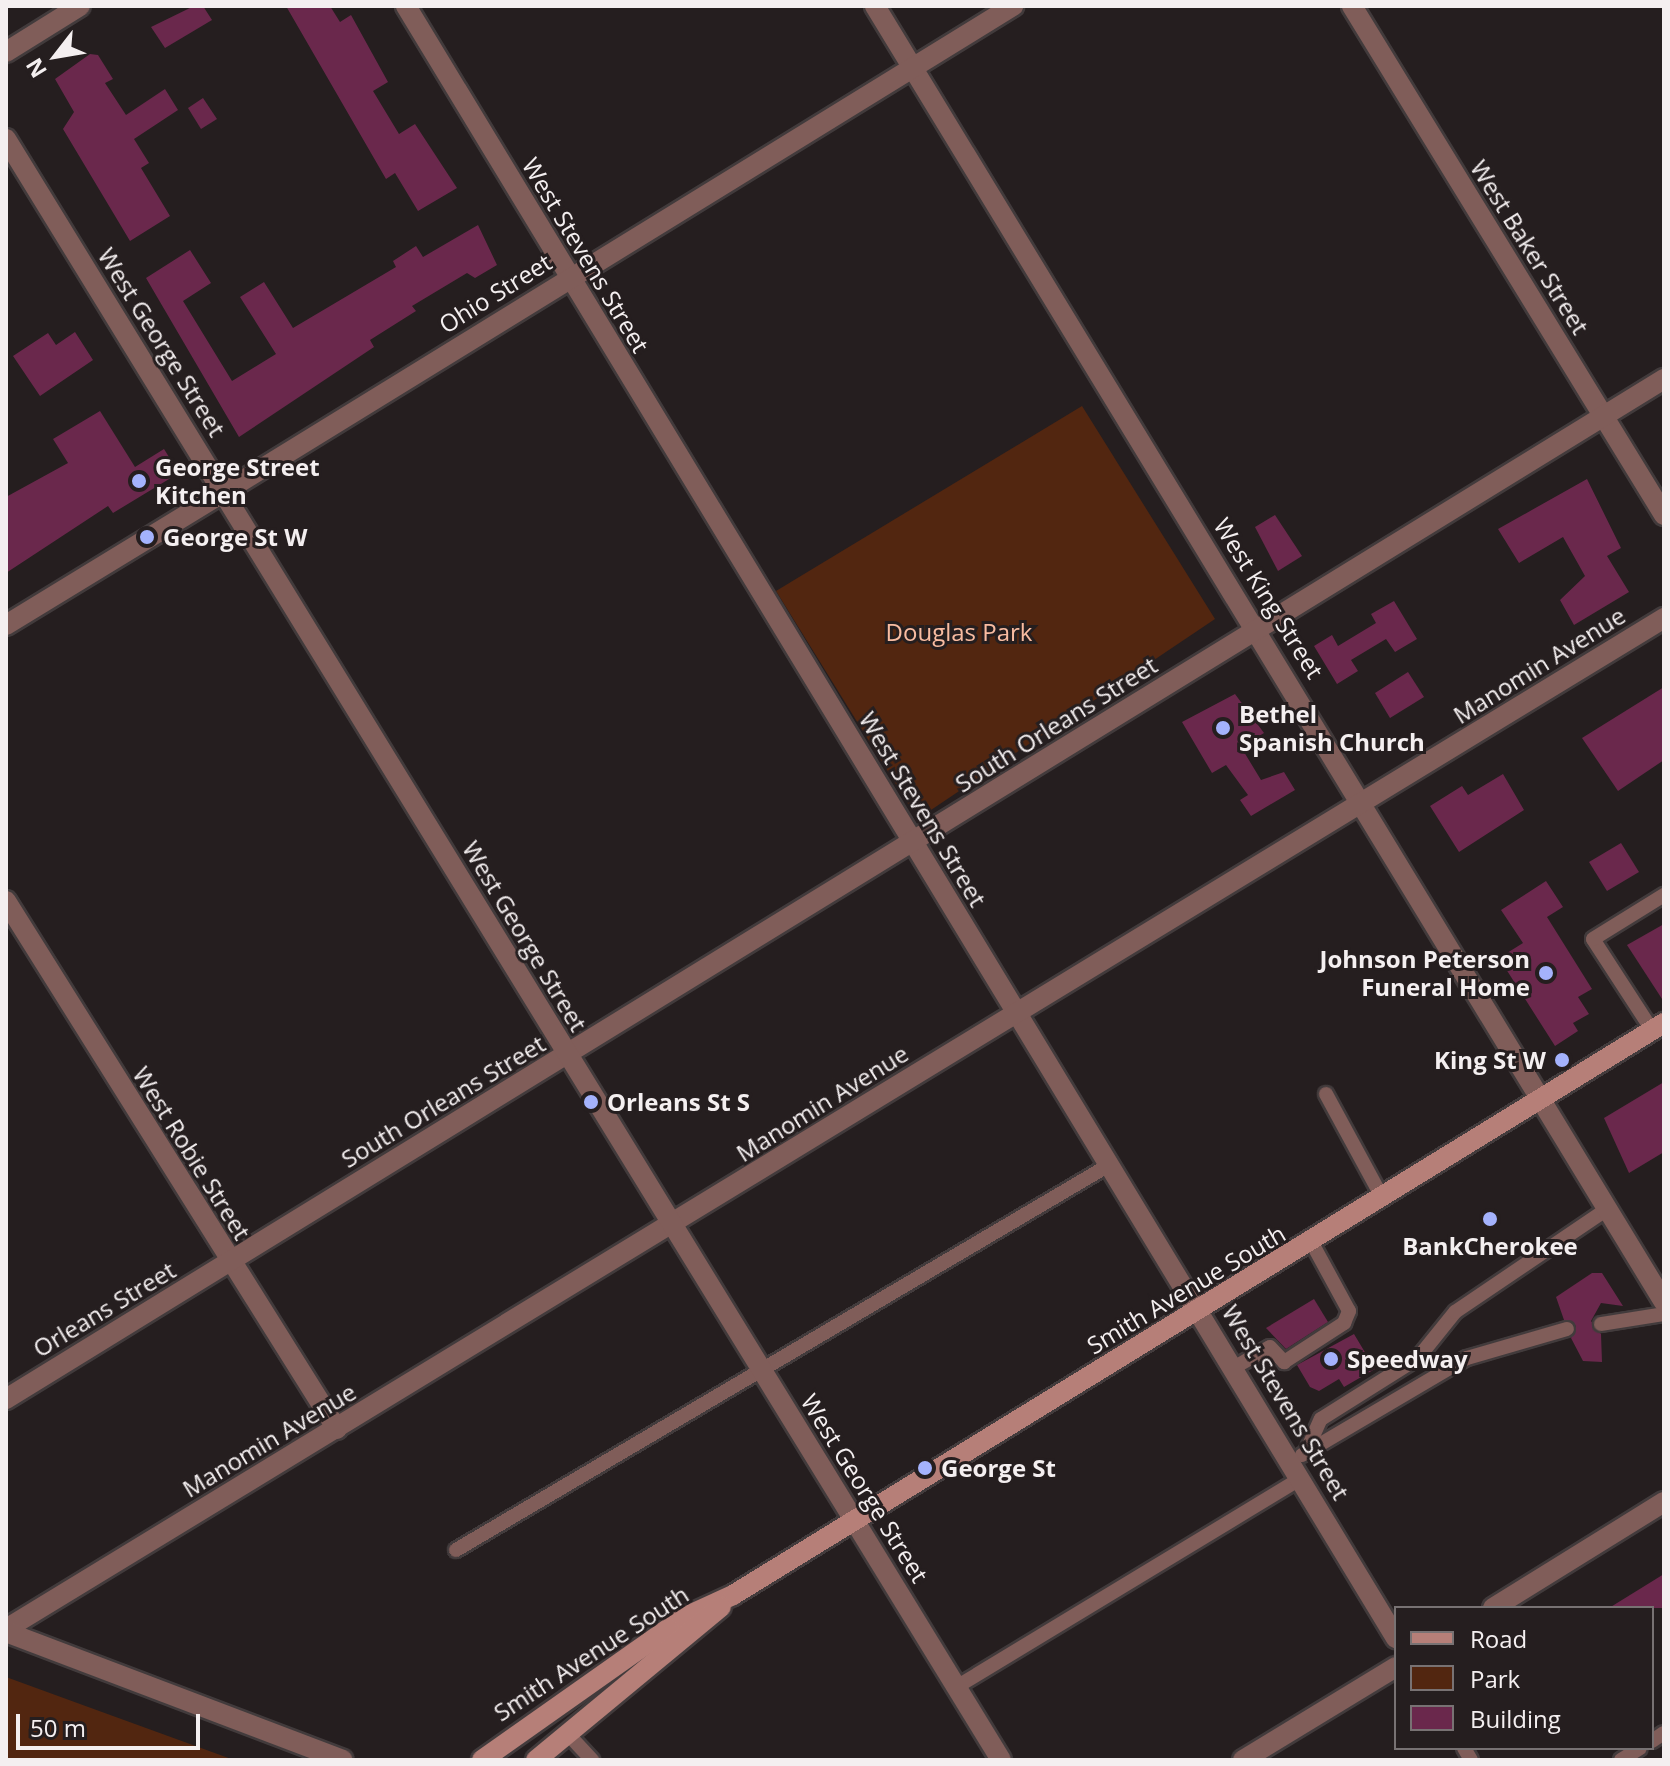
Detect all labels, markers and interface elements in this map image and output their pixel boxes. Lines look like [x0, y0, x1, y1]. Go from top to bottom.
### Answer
north arrow [16, 16, 96, 96]
text: N [18, 53, 53, 84]
street label: West Stevens Street [517, 152, 655, 358]
street label: West Baker Street [1465, 155, 1595, 339]
street label: West George Street [92, 242, 232, 442]
street label: Ohio Street [433, 247, 557, 339]
place label: George Street Kitchen [155, 453, 320, 509]
marker: George Street Kitchen [130, 472, 148, 490]
street label: West King Street [1208, 513, 1330, 683]
place label: George St W [163, 523, 307, 551]
marker: George St W [138, 528, 156, 546]
street label: Manomin Avenue [1448, 601, 1630, 729]
park label: Douglas Park [886, 618, 1032, 646]
street label: South Orleans Street [950, 650, 1162, 798]
place label: Bethel Spanish Church [1239, 700, 1425, 756]
street label: West Stevens Street [854, 706, 992, 912]
marker: Bethel Spanish Church [1214, 719, 1232, 737]
street label: West George Street [457, 836, 593, 1036]
place label: Johnson Peterson Funeral Home [1320, 945, 1530, 1001]
marker: Johnson Peterson Funeral Home [1537, 964, 1555, 982]
street label: South Orleans Street [336, 1029, 550, 1173]
street label: Manomin Avenue [731, 1039, 913, 1167]
place label: King St W [1434, 1046, 1546, 1074]
marker: King St W [1553, 1051, 1571, 1069]
street label: West Robie Street [127, 1061, 257, 1245]
place label: Orleans St S [607, 1088, 750, 1116]
marker: Orleans St S [582, 1093, 600, 1111]
marker: BankCherokee [1481, 1210, 1499, 1228]
street label: Smith Avenue South [1082, 1218, 1290, 1360]
place label: BankCherokee [1402, 1232, 1578, 1260]
street label: Orleans Street [28, 1255, 180, 1363]
street label: West Stevens Street [1217, 1299, 1355, 1505]
place label: Speedway [1347, 1345, 1468, 1373]
marker: Speedway [1322, 1350, 1340, 1368]
street label: Manomin Avenue [177, 1377, 361, 1503]
street label: West George Street [795, 1388, 935, 1588]
place label: George St [941, 1454, 1056, 1482]
marker: George St [916, 1459, 934, 1477]
street label: Smith Avenue South [488, 1579, 694, 1727]
legend [1394, 1606, 1654, 1750]
text: Road [1470, 1622, 1527, 1655]
text: Park [1470, 1662, 1520, 1695]
scale bar [20, 1698, 204, 1748]
text: Building [1470, 1702, 1561, 1735]
text: 50 m [30, 1711, 86, 1744]

